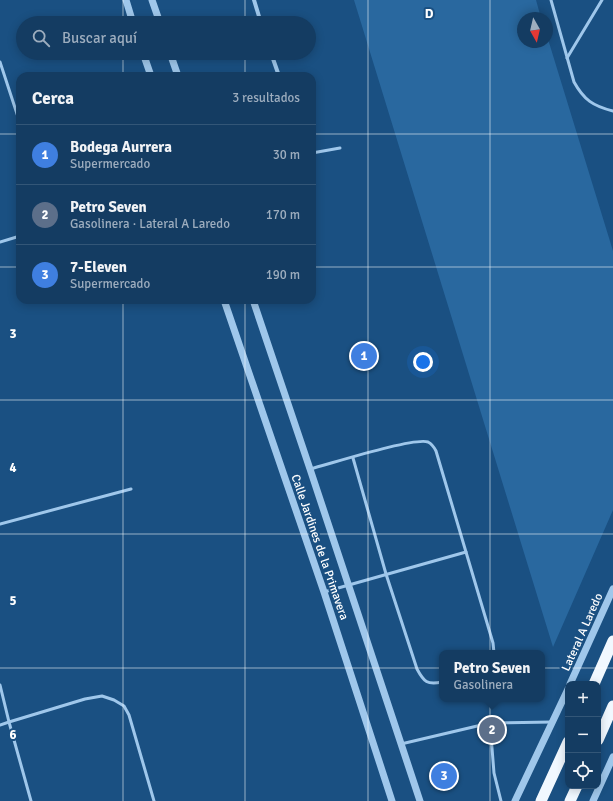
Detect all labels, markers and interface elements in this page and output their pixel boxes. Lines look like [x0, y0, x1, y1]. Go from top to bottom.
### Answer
text: D [425, 6, 434, 22]
north arrow [517, 12, 553, 48]
search box [16, 16, 316, 60]
icon: search [30, 27, 52, 49]
text: Buscar aquí [62, 29, 137, 47]
text: Cerca [32, 88, 74, 109]
text: 3 resultados [232, 90, 300, 106]
text: Bodega Aurrera [70, 138, 172, 156]
text: 1 [41, 147, 49, 163]
text: 30 m [273, 147, 300, 163]
text: Supermercado [70, 156, 150, 172]
text: Petro Seven [70, 198, 147, 216]
text: 2 [41, 207, 49, 223]
text: 170 m [266, 207, 300, 223]
text: Gasolinera · Lateral A Laredo [70, 216, 230, 232]
text: 7-Eleven [70, 258, 127, 276]
text: 3 [41, 267, 49, 283]
text: 190 m [266, 267, 300, 283]
text: Supermercado [70, 276, 150, 292]
text: 3 [9, 326, 17, 342]
pin: 1 [351, 341, 377, 371]
your location [413, 352, 433, 372]
text: 4 [9, 460, 17, 476]
street label: Calle Jardines de la Primavera [288, 472, 352, 622]
street label: Lateral A Laredo [559, 591, 606, 674]
text: 5 [9, 593, 17, 609]
popup [439, 650, 545, 702]
text: Petro Seven [454, 659, 530, 677]
text: Gasolinera [454, 677, 513, 693]
map controls [565, 681, 601, 789]
button: + [565, 681, 601, 717]
pin: 2 [479, 715, 505, 745]
button: − [565, 717, 601, 753]
text: 6 [9, 727, 17, 743]
button: locate [565, 753, 601, 789]
pin: 3 [431, 761, 457, 791]

